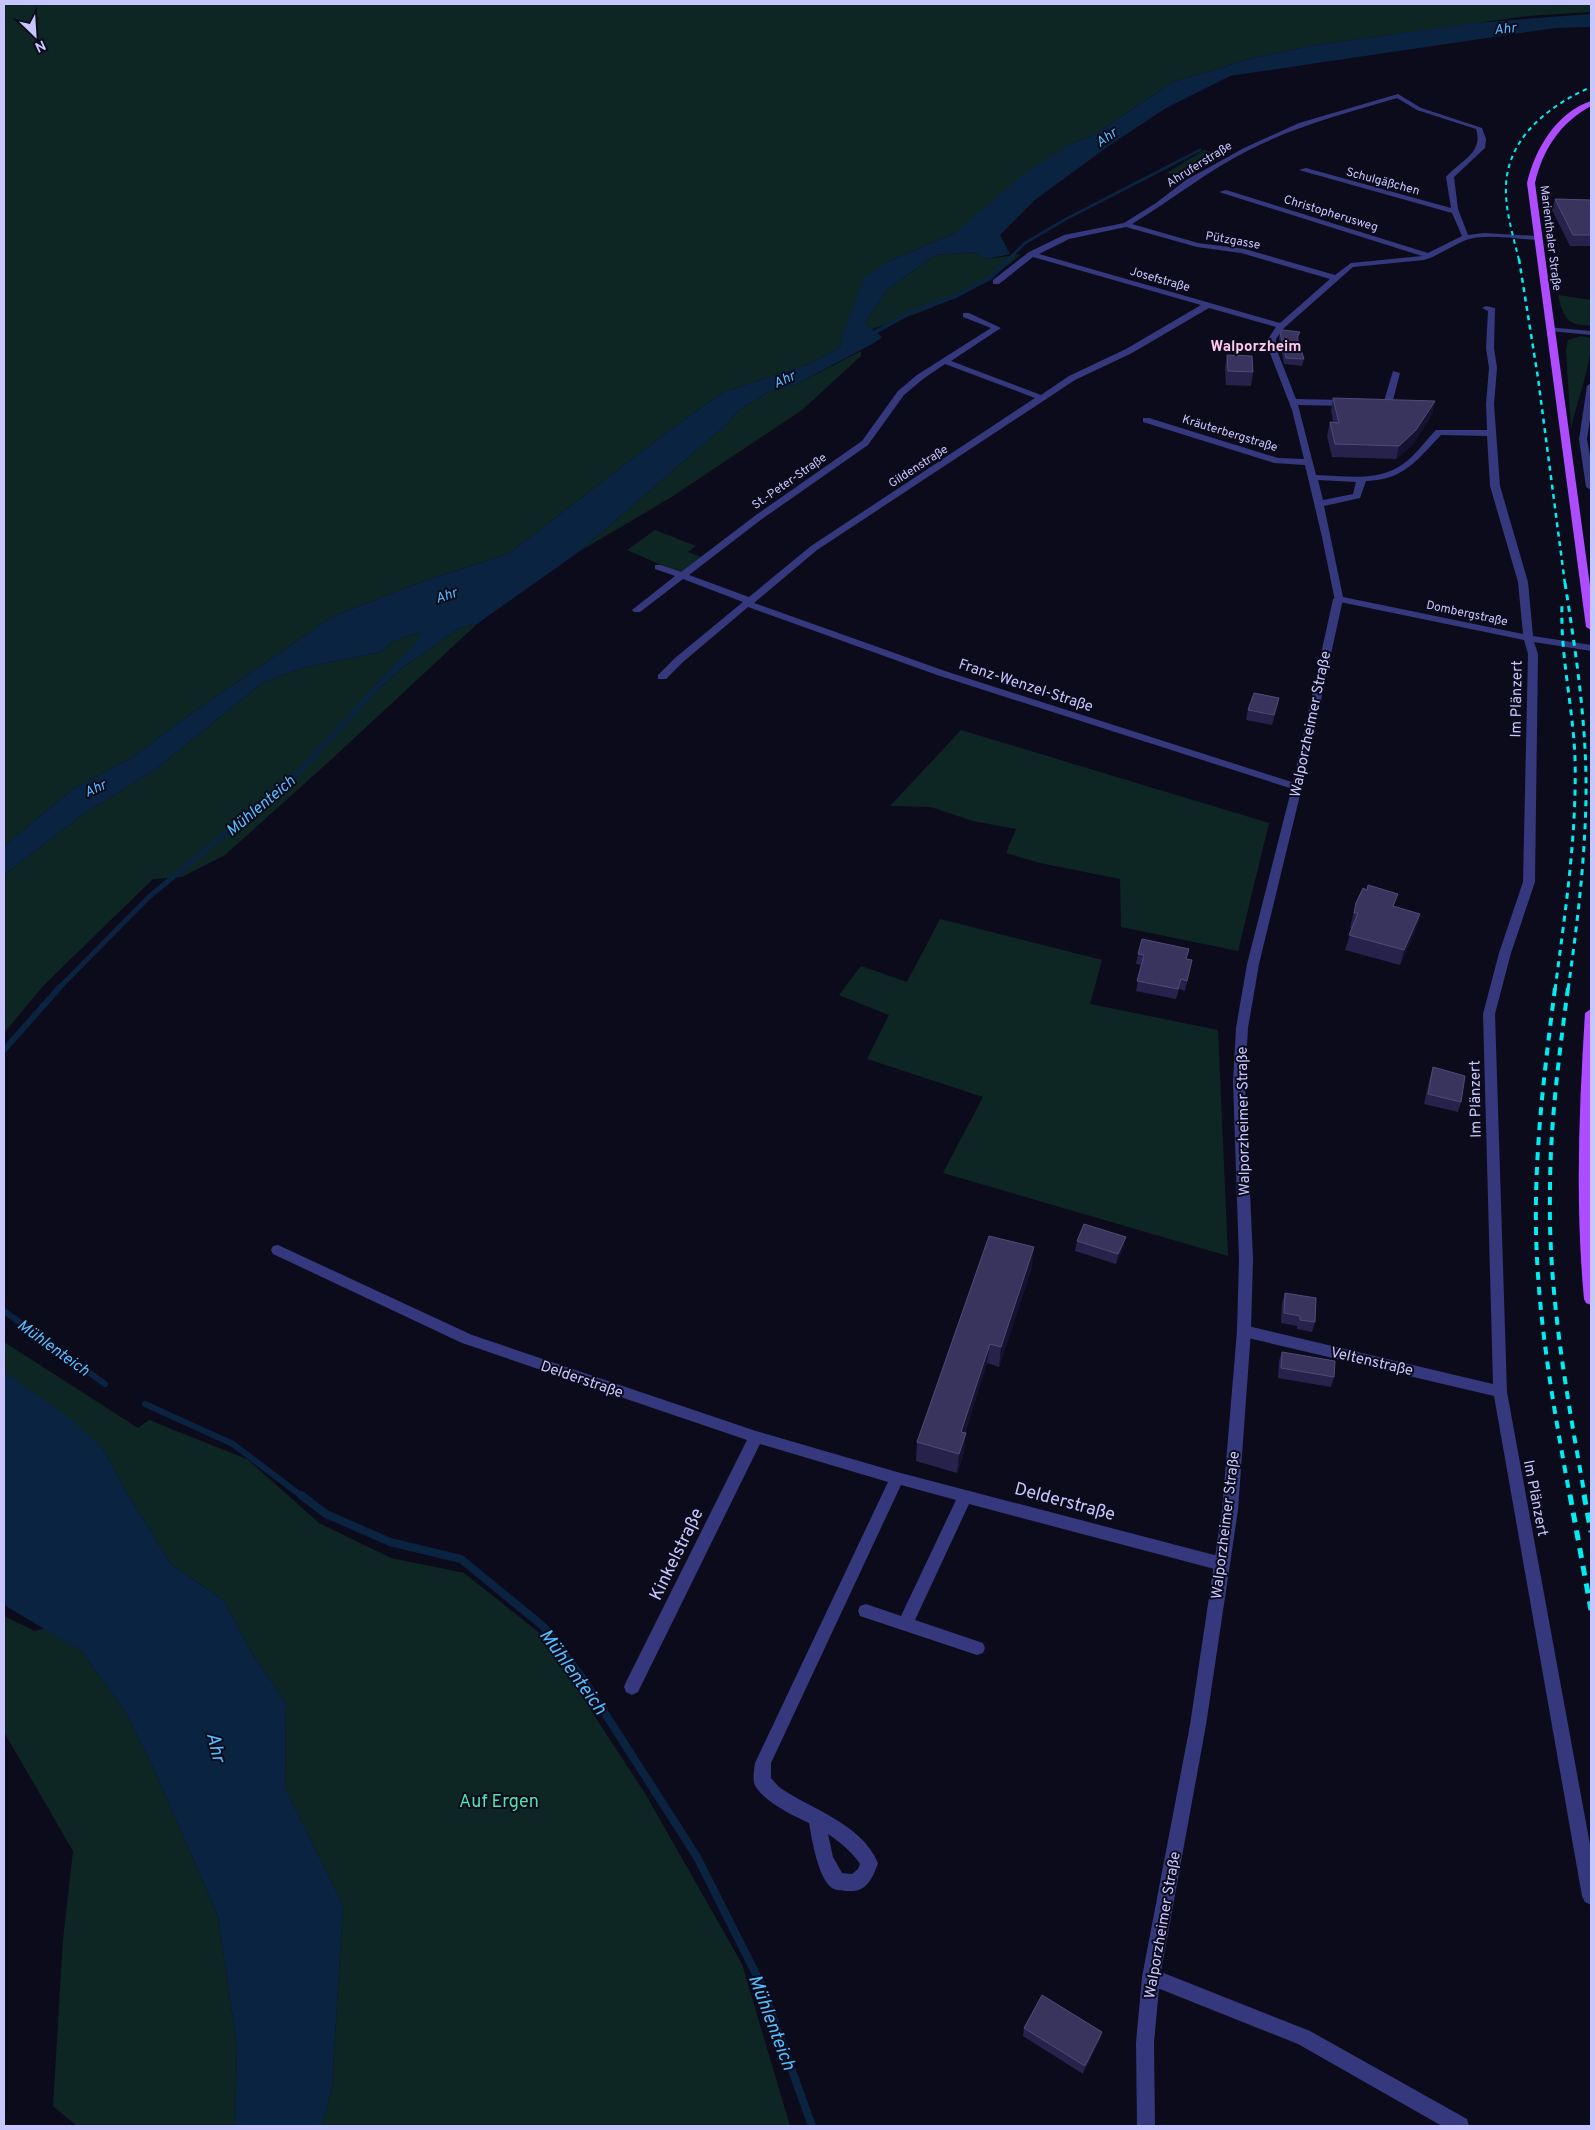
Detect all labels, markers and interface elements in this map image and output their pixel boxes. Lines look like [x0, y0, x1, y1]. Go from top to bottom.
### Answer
north arrow [10, 10, 60, 60]
water label: Ahr [1493, 20, 1519, 39]
text: N [32, 36, 48, 55]
water label: Ahr [1093, 124, 1122, 152]
street label: Ahruferstraße [1164, 138, 1235, 191]
street label: Schulgäßchen [1344, 164, 1421, 199]
street label: Marienthaler Straße [1536, 184, 1564, 292]
street label: Christopherusweg [1282, 192, 1380, 236]
street label: Pützgasse [1204, 228, 1262, 254]
street label: Josefstraße [1128, 264, 1192, 296]
district label: Walporzheim [1211, 338, 1301, 357]
water label: Ahr [771, 367, 800, 393]
street label: Kräuterbergstraße [1180, 412, 1279, 456]
street label: Gildenstraße [886, 442, 951, 492]
street label: St.-Peter-Straße [749, 450, 830, 514]
water label: Ahr [433, 584, 461, 608]
street label: Dombergstraße [1425, 598, 1509, 630]
street label: Walporzheimer Straße [1287, 649, 1336, 799]
street label: Franz-Wenzel-Straße [956, 656, 1095, 717]
street label: Im Plänzert [1507, 660, 1528, 738]
water label: Mühlenteich [222, 771, 300, 841]
water label: Ahr [82, 776, 111, 802]
street label: Walporzheimer Straße [1234, 1046, 1255, 1196]
street label: Im Plänzert [1466, 1060, 1487, 1138]
water label: Mühlenteich [13, 1316, 93, 1382]
street label: Veltenstraße [1328, 1344, 1415, 1381]
street label: Delderstraße [538, 1357, 625, 1403]
street label: Walporzheimer Straße [1208, 1450, 1245, 1600]
street label: Im Plänzert [1518, 1458, 1551, 1538]
street label: Delderstraße [1012, 1478, 1118, 1527]
street label: Kinkelstraße [645, 1505, 710, 1605]
water label: Mühlenteich [533, 1624, 612, 1720]
water label: Ahr [200, 1730, 231, 1766]
park label: Auf Ergen [459, 1791, 539, 1814]
street label: Walporzheimer Straße [1141, 1850, 1186, 2000]
water label: Mühlenteich [742, 1972, 801, 2075]

